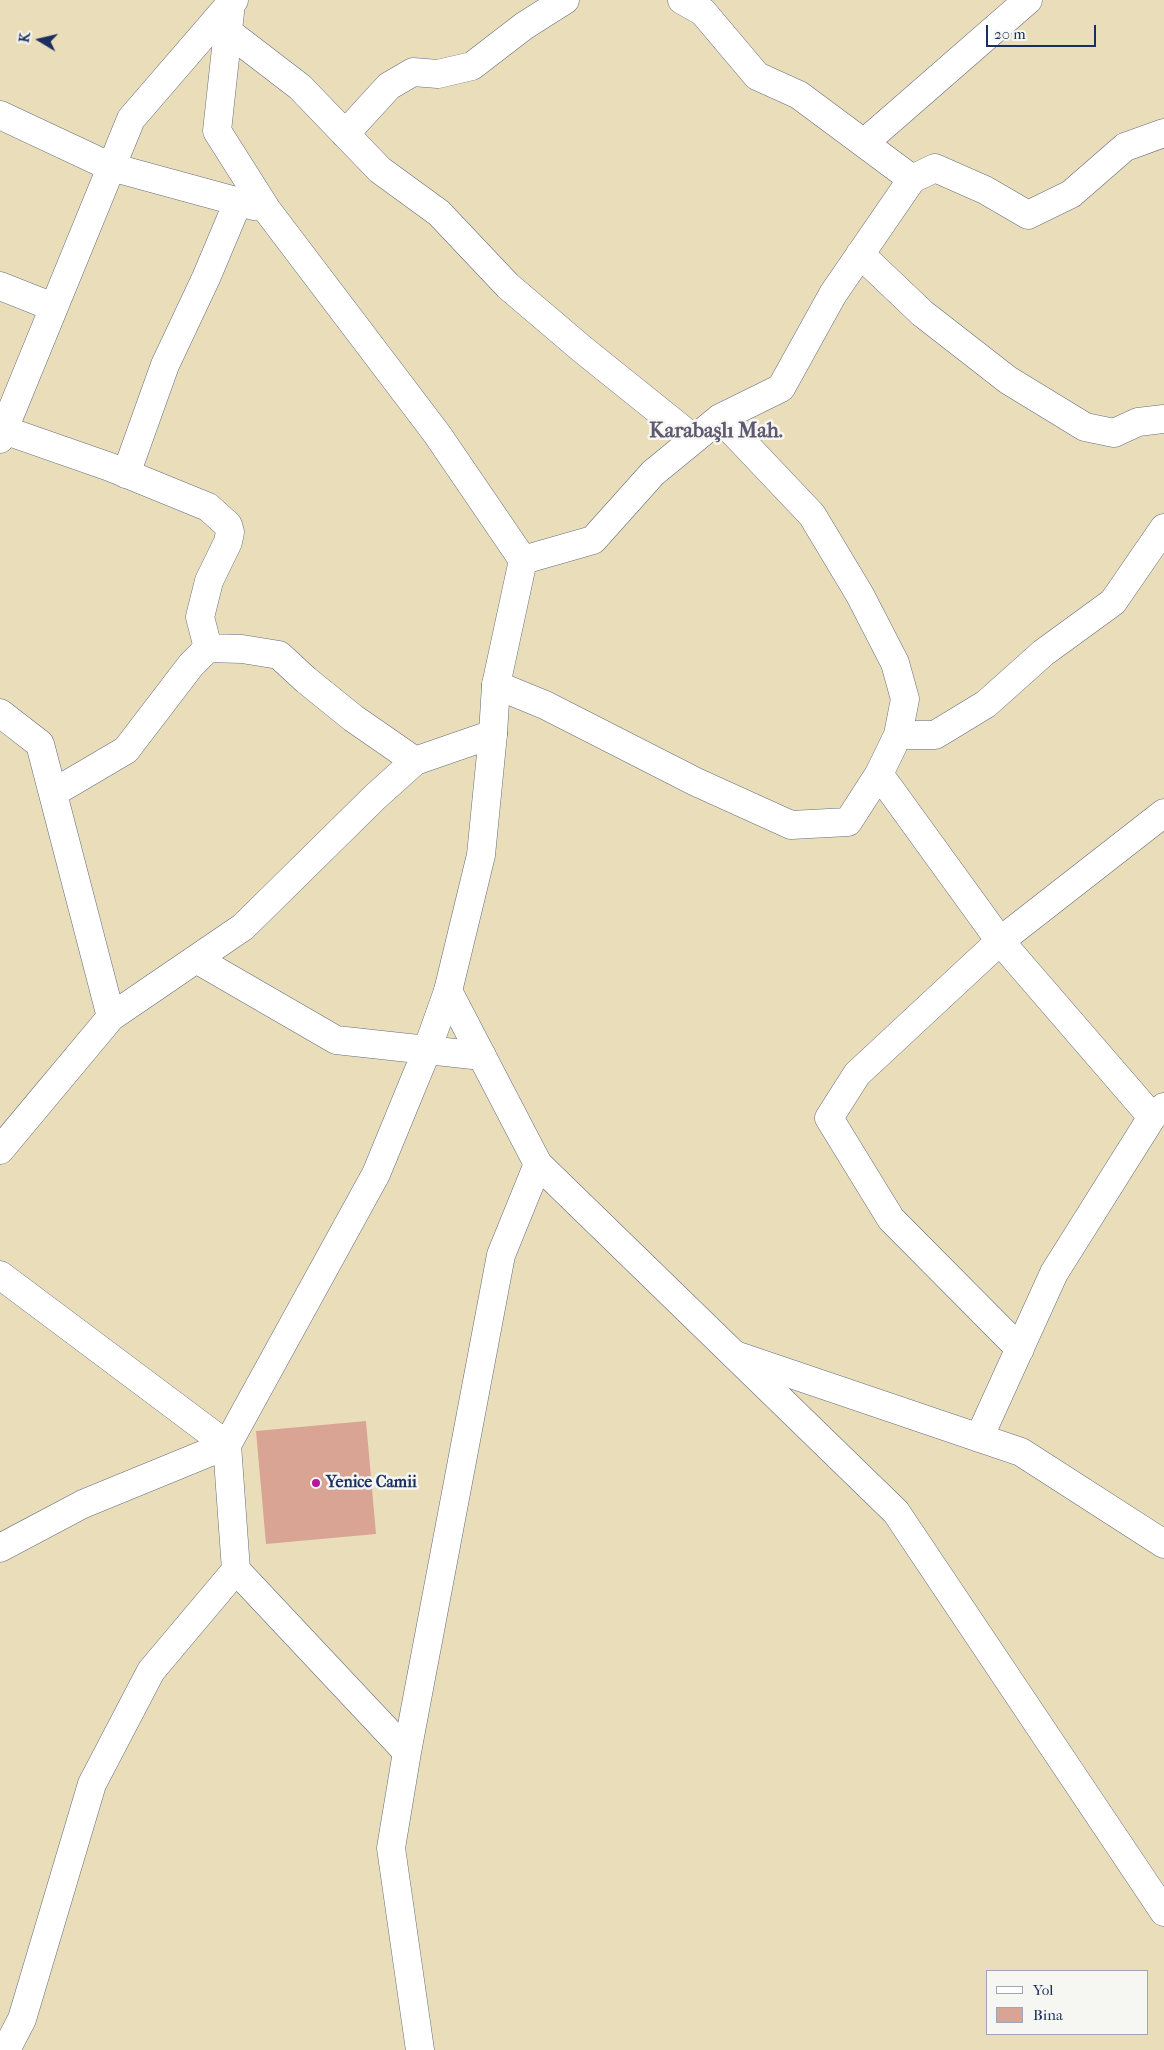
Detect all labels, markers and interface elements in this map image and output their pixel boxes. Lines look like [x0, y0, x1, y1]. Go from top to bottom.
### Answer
north arrow [15, 15, 65, 65]
scale bar [989, 15, 1099, 47]
text: 20 m [994, 25, 1026, 43]
text: K [15, 31, 34, 44]
district label: Karabaşlı Mah. [649, 419, 783, 445]
place label: Yenice Camii [326, 1473, 417, 1493]
marker: Yenice Camii [310, 1477, 322, 1489]
legend [986, 1970, 1149, 2035]
text: Yol [1033, 1981, 1053, 1999]
text: Bina [1033, 2006, 1063, 2024]

